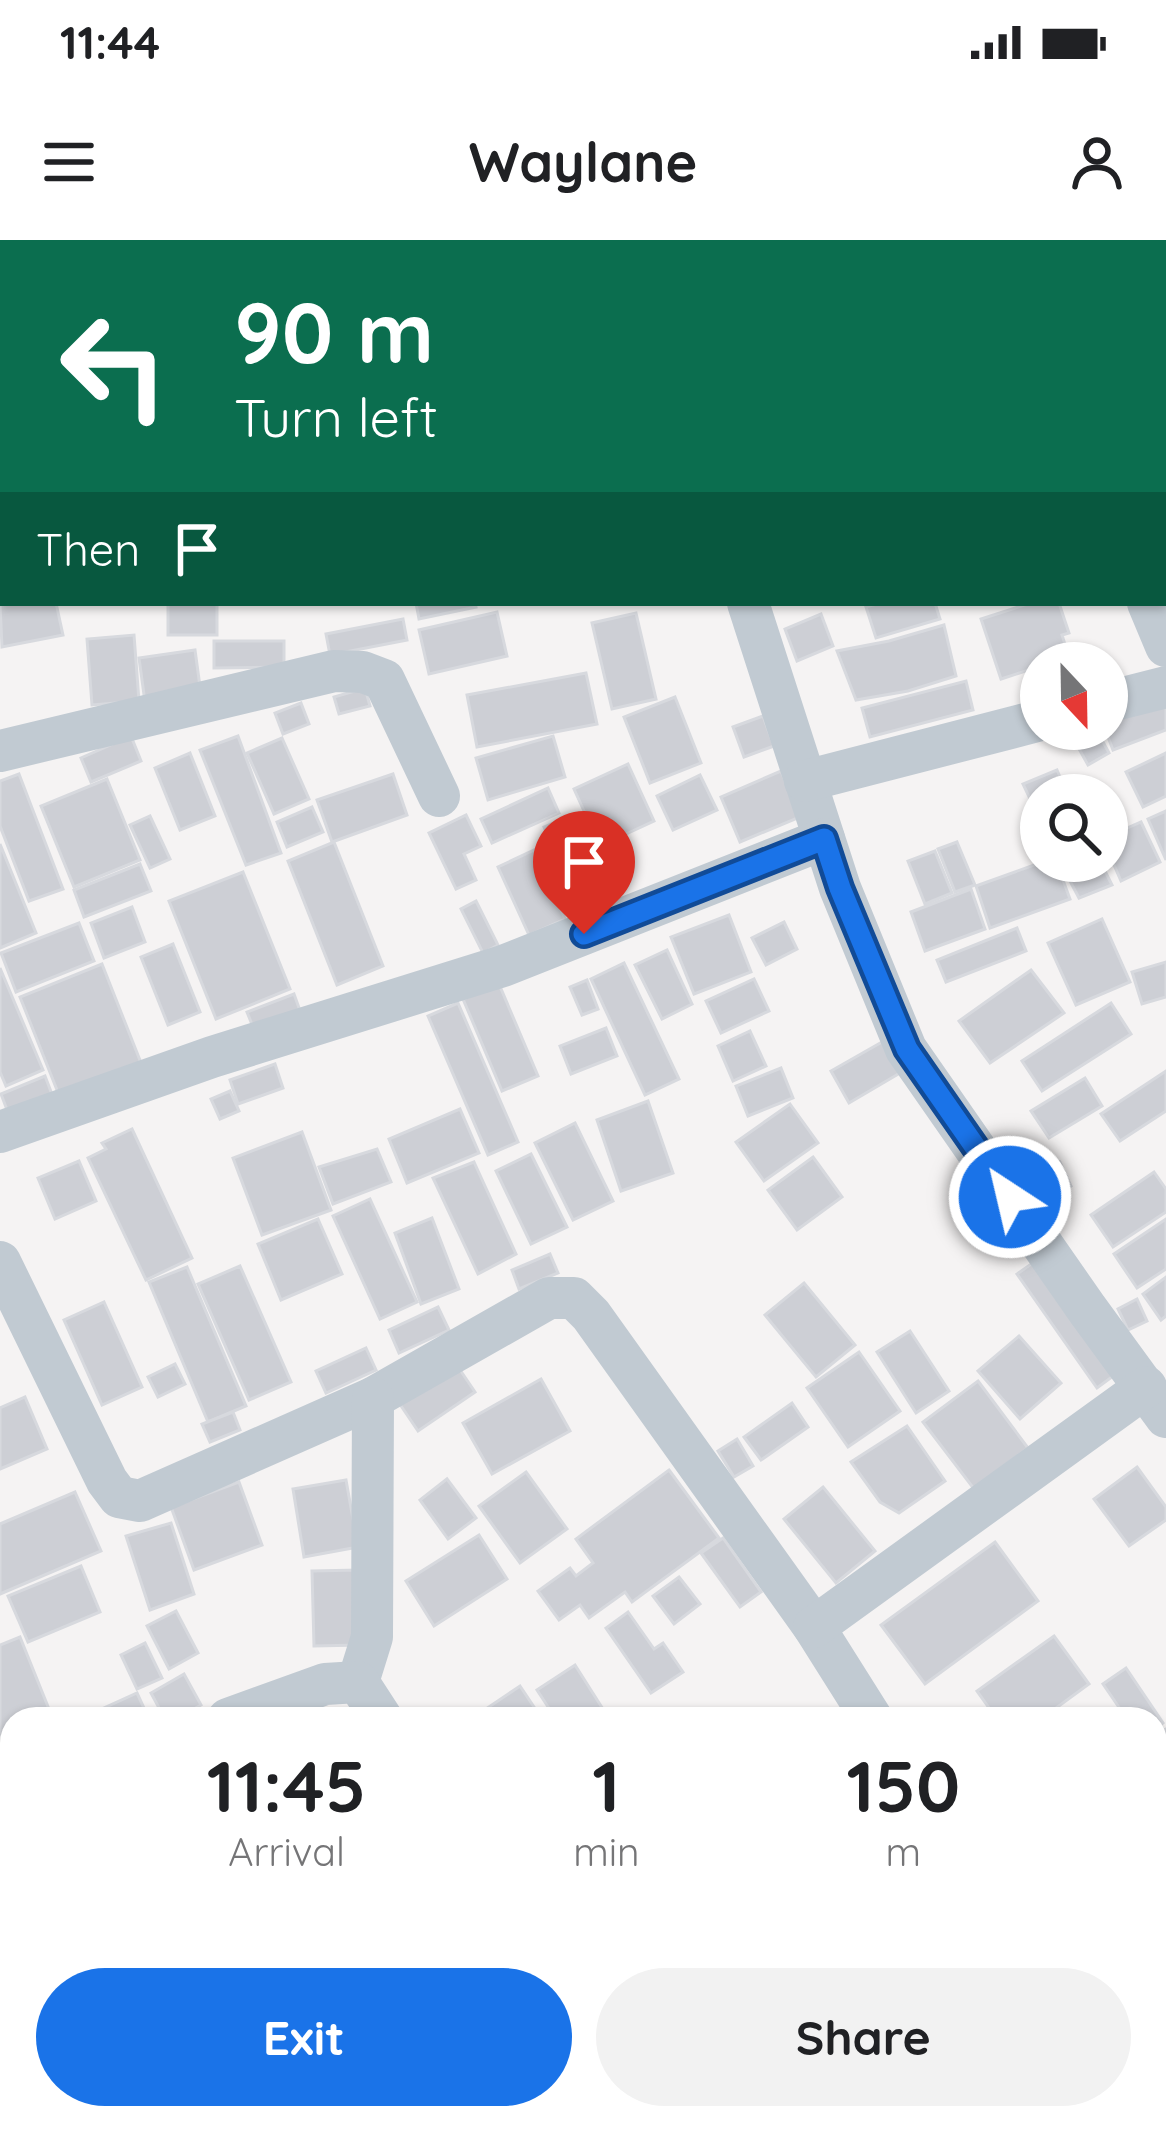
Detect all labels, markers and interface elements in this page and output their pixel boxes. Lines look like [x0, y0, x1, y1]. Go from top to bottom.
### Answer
text: 11:44 [60, 14, 160, 70]
text: Waylane [469, 128, 697, 196]
icon: menu [36, 129, 102, 195]
icon: person [1064, 129, 1130, 195]
text: 90 m [234, 279, 434, 384]
icon: left [36, 288, 192, 444]
text: Turn left [234, 383, 438, 451]
icon: arrive [164, 516, 230, 582]
text: Then [36, 521, 140, 577]
north arrow [1020, 642, 1128, 750]
map controls [1020, 642, 1128, 882]
button: search [1020, 774, 1128, 882]
pin [533, 811, 635, 934]
icon: arrive [551, 829, 617, 895]
position arrow [947, 1134, 1073, 1260]
text: 11:45 [207, 1740, 366, 1830]
text: 1 [592, 1740, 620, 1830]
text: 150 [846, 1740, 960, 1830]
text: Arrival [228, 1827, 345, 1876]
text: min [573, 1827, 640, 1876]
text: m [886, 1827, 921, 1876]
button: Exit [36, 1968, 572, 2106]
button: Share [596, 1968, 1131, 2106]

